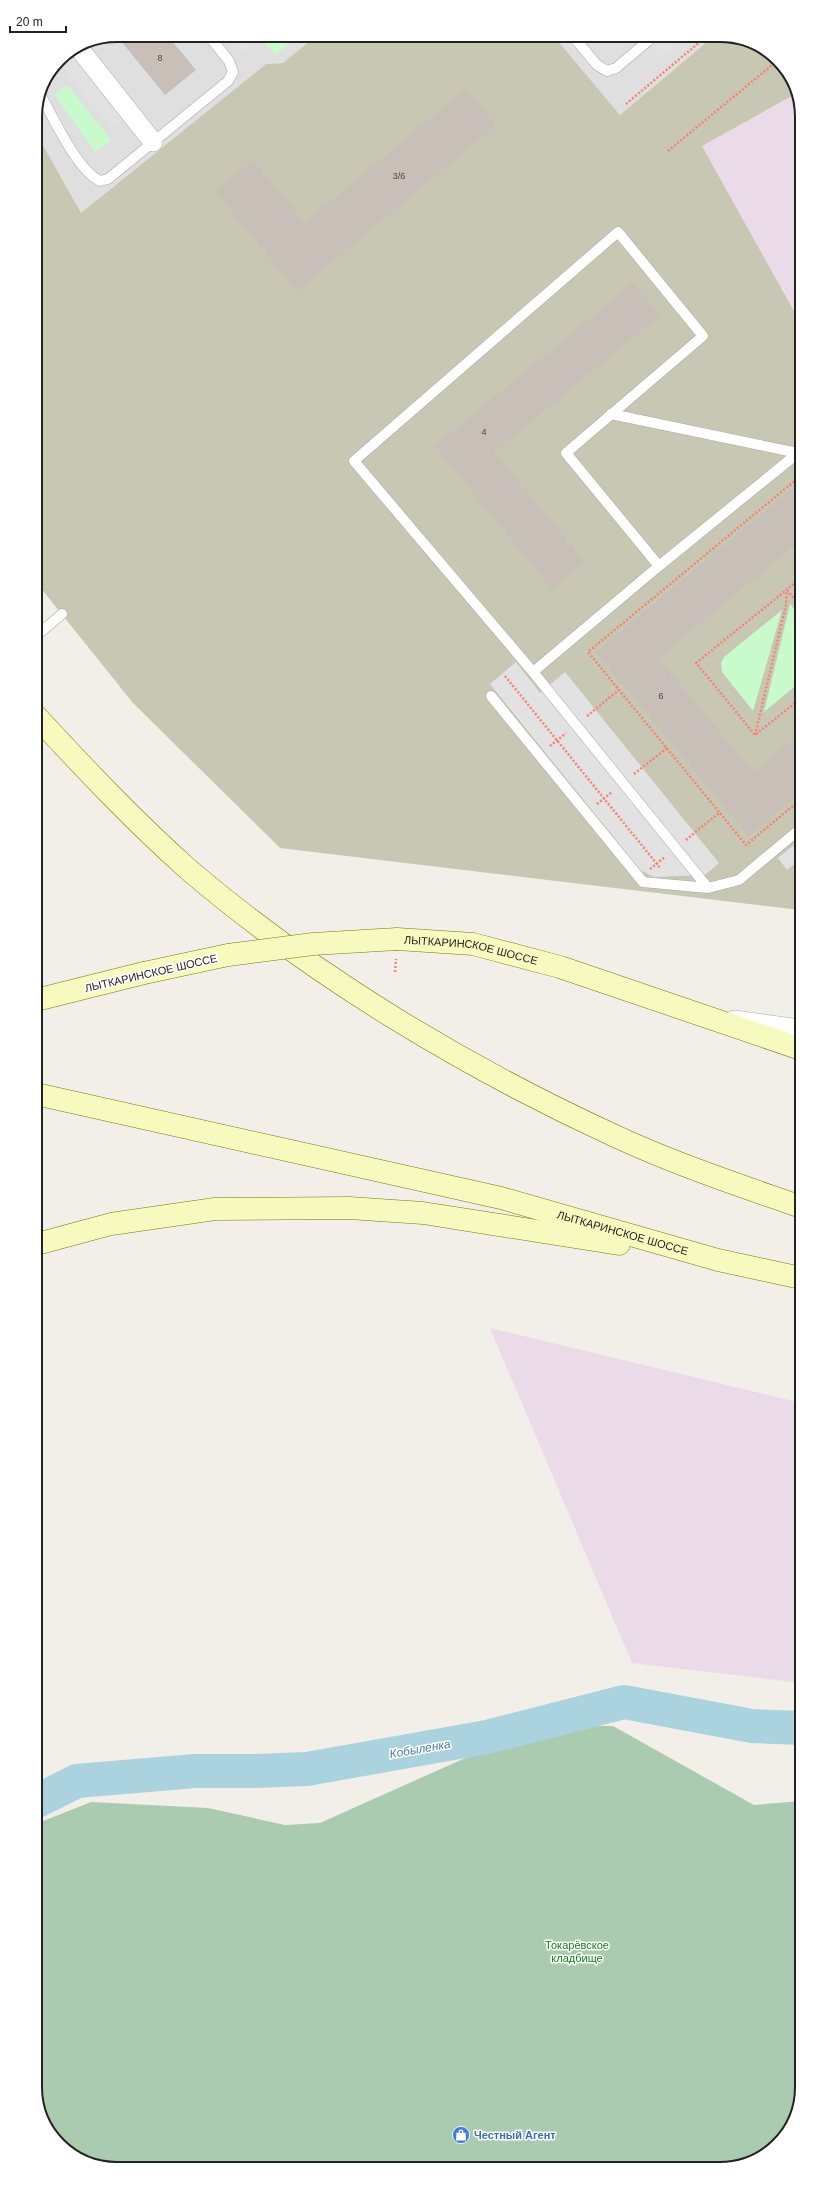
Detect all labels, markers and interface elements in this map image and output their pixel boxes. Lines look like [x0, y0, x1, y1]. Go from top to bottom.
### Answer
scale bar [10, 8, 66, 34]
text: 20 m [16, 15, 43, 29]
house number: 8 [157, 53, 163, 63]
house number: 3/6 [393, 171, 405, 181]
house number: 4 [481, 427, 487, 437]
house number: 6 [658, 691, 664, 701]
street label: ЛЫТКАРИНСКОЕ ШОССЕ [404, 933, 539, 967]
street label: ЛЫТКАРИНСКОЕ ШОССЕ [84, 952, 218, 994]
street label: ЛЫТКАРИНСКОЕ ШОССЕ [556, 1208, 690, 1257]
water label: Кобыленка [388, 1737, 452, 1761]
park label: Токарёвское кладбище [545, 1939, 609, 1964]
shop icon: Честный Агент [451, 2125, 471, 2145]
place label: Честный Агент [474, 2129, 556, 2141]

